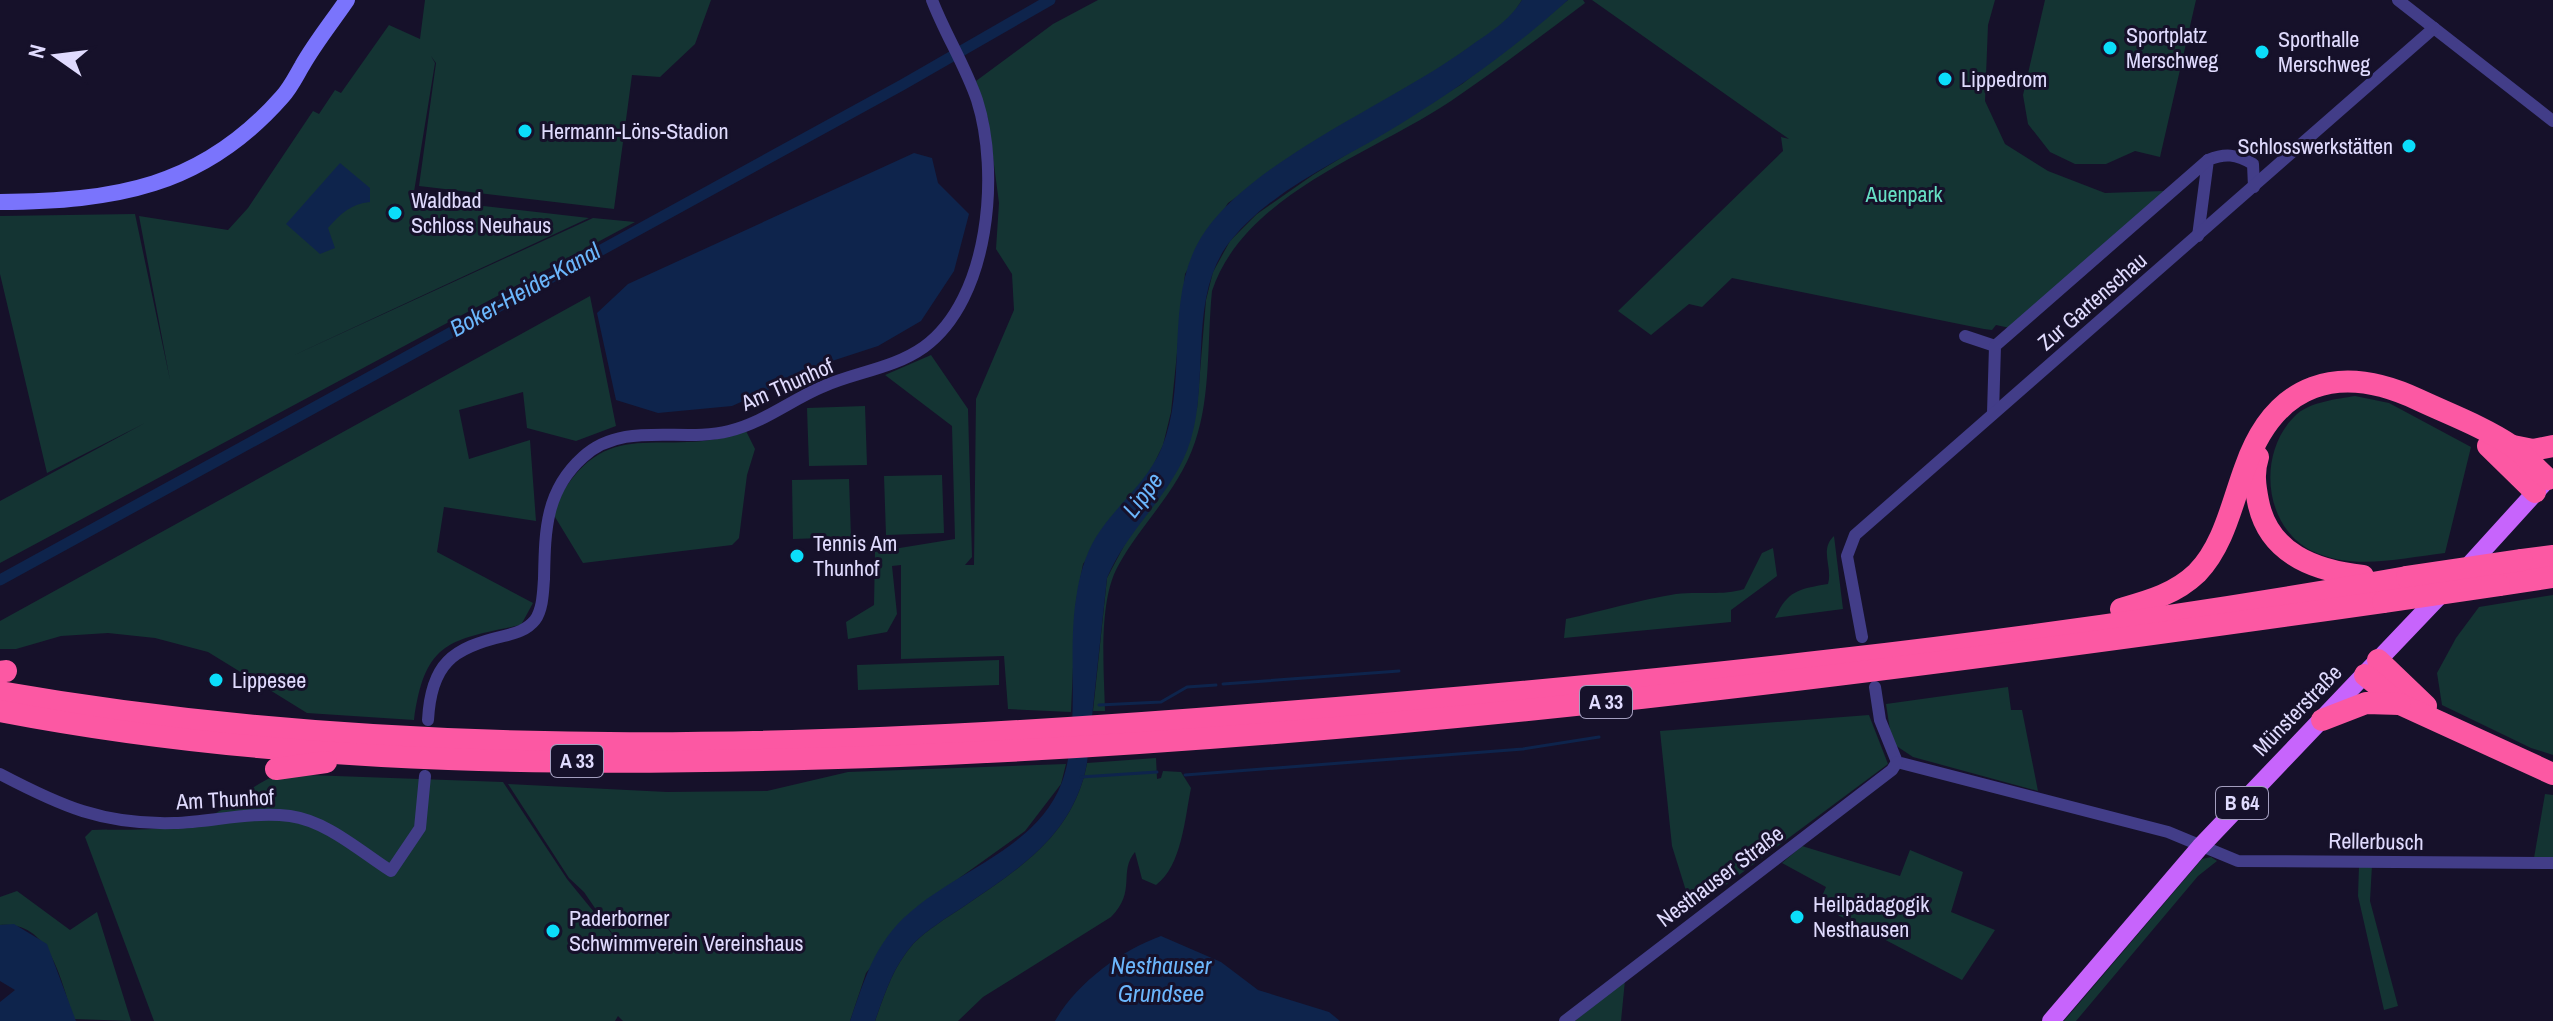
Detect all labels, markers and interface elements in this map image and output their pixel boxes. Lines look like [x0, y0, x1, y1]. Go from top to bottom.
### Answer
north arrow [16, 16, 96, 96]
place label: Sportplatz Merschweg [2126, 20, 2218, 75]
place label: Sporthalle Merschweg [2278, 24, 2370, 79]
marker: Sportplatz Merschweg [2101, 39, 2119, 57]
text: N [20, 41, 53, 61]
marker: Sporthalle Merschweg [2253, 43, 2271, 61]
place label: Lippedrom [1961, 64, 2047, 94]
marker: Lippedrom [1936, 70, 1954, 88]
place label: Hermann-Löns-Stadion [541, 116, 729, 146]
marker: Hermann-Löns-Stadion [516, 122, 534, 140]
place label: Schlosswerkstätten [2238, 131, 2393, 161]
marker: Schlosswerkstätten [2400, 137, 2418, 155]
park label: Auenpark [1864, 179, 1944, 209]
place label: Waldbad Schloss Neuhaus [411, 185, 551, 240]
marker: Waldbad Schloss Neuhaus [386, 204, 404, 222]
water label: Boker-Heide-Kanal [444, 234, 606, 344]
street label: Zur Gartenschau [2031, 245, 2153, 357]
street label: Am Thunhof [735, 350, 839, 418]
water label: Lippe [1115, 465, 1170, 524]
place label: Tennis Am Thunhof [813, 528, 897, 583]
marker: Tennis Am Thunhof [788, 547, 806, 565]
street label: Münsterstraße [2246, 658, 2348, 762]
place label: Lippesee [232, 665, 306, 695]
marker: Lippesee [207, 671, 225, 689]
road number: A 33 [1580, 686, 1632, 718]
road number: A 33 [551, 745, 603, 777]
street label: Am Thunhof [174, 781, 276, 817]
road number: B 64 [2216, 787, 2268, 819]
street label: Nesthauser Straße [1651, 818, 1789, 934]
street label: Rellerbusch [2328, 825, 2424, 857]
place label: Heilpädagogik Nesthausen [1813, 889, 1930, 944]
place label: Paderborner Schwimmverein Vereinshaus [569, 903, 804, 958]
marker: Heilpädagogik Nesthausen [1788, 908, 1806, 926]
marker: Paderborner Schwimmverein Vereinshaus [544, 922, 562, 940]
water label: Nesthauser Grundsee [1111, 949, 1213, 1009]

